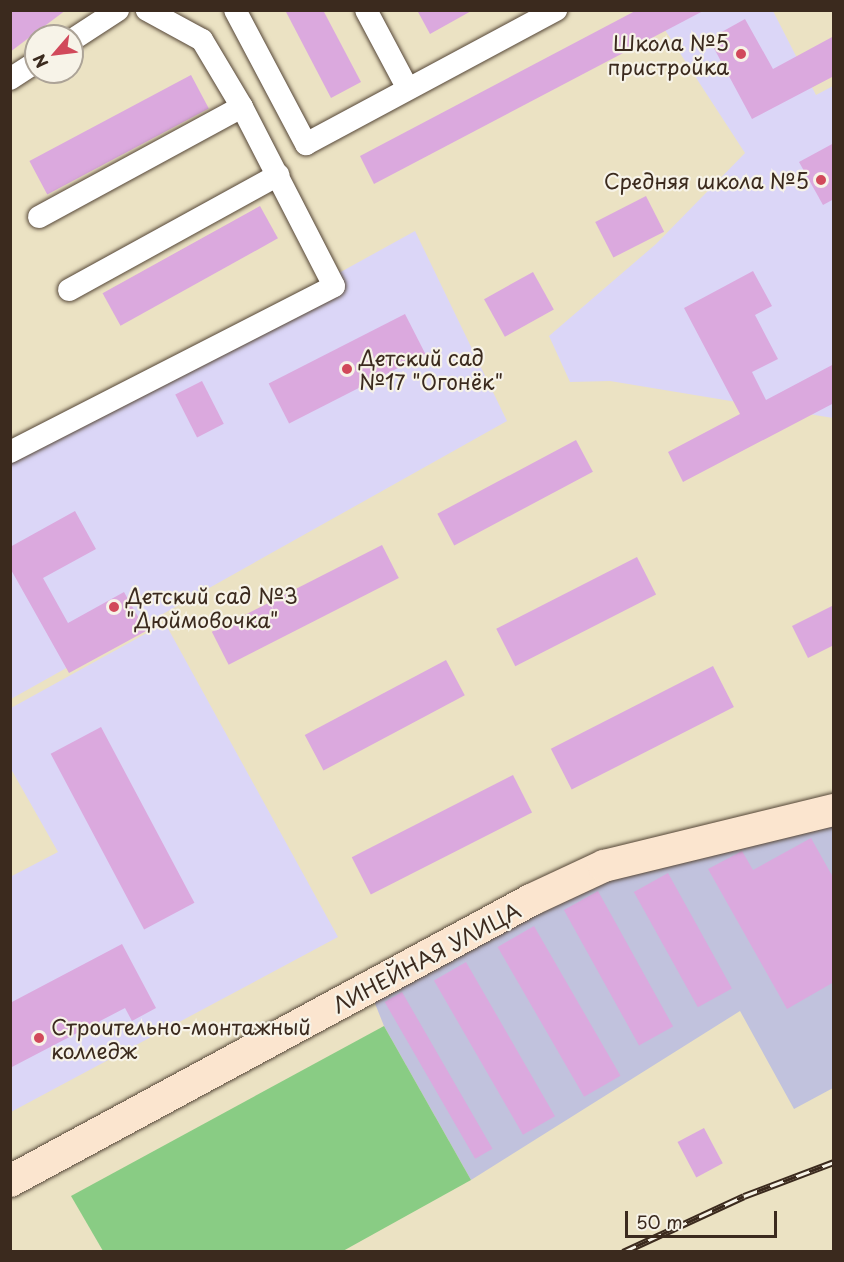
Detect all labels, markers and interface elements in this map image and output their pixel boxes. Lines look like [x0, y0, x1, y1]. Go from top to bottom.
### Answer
north arrow [24, 24, 84, 84]
place label: Школа №5 пристройка [608, 29, 729, 79]
marker: Школа №5 пристройка [734, 47, 748, 61]
text: N [26, 50, 53, 73]
place label: Средняя школа №5 [602, 167, 809, 193]
marker: Средняя школа №5 [814, 173, 828, 187]
place label: Детский сад №17 "Огонёк" [359, 344, 504, 394]
marker: Детский сад №17 "Огонёк" [340, 362, 354, 376]
place label: Детский сад №3 "Дюймовочка" [126, 582, 300, 632]
marker: Детский сад №3 "Дюймовочка" [107, 600, 121, 614]
street label: ЛИНЕЙНАЯ УЛИЦА [328, 897, 524, 1017]
place label: Строительно-монтажный колледж [51, 1013, 311, 1063]
marker: Строительно-монтажный колледж [32, 1031, 46, 1045]
scale bar [628, 1199, 780, 1237]
text: 50 m [636, 1208, 683, 1235]

